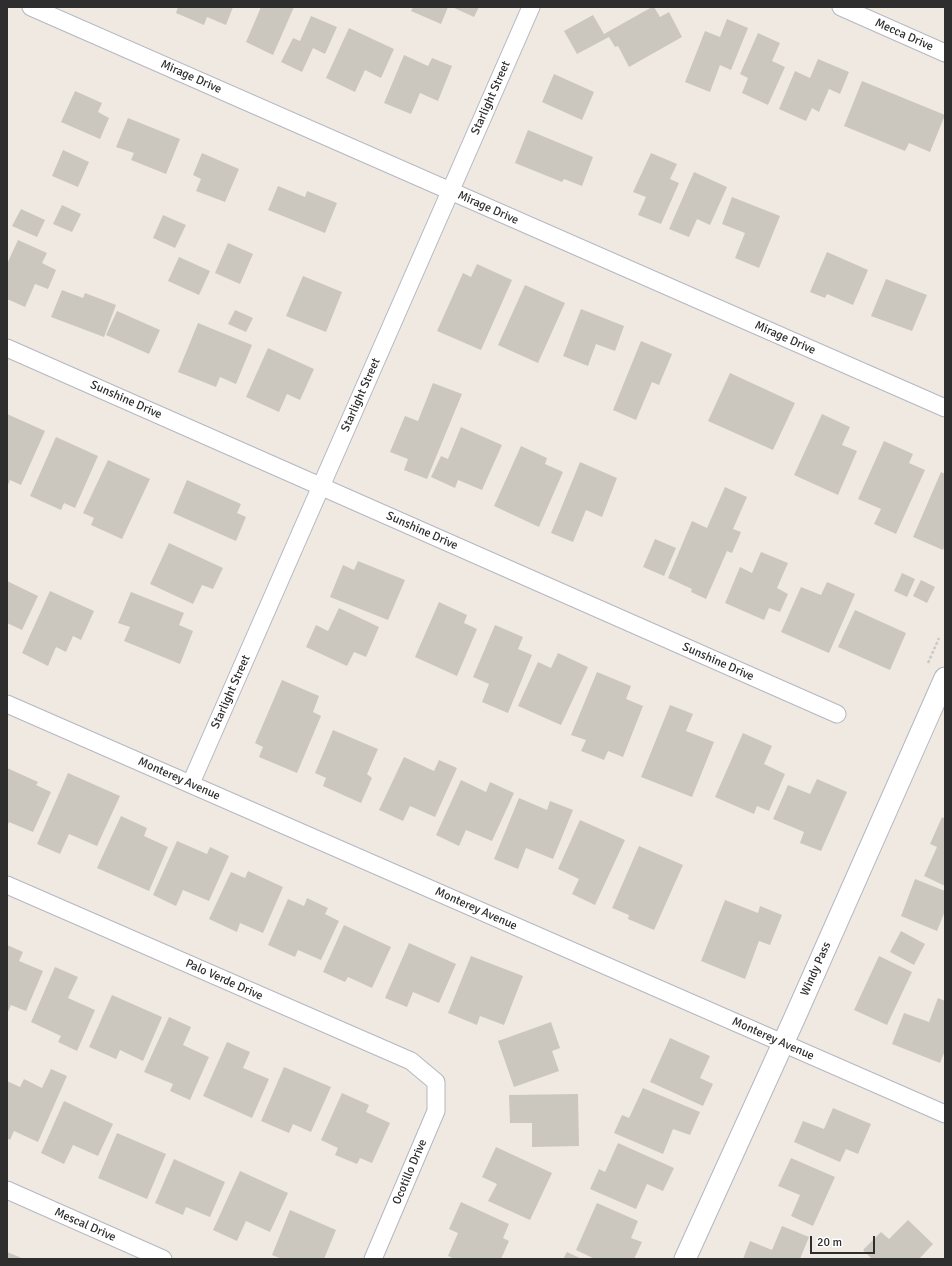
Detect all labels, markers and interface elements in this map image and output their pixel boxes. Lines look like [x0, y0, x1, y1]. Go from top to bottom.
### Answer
street label: Mecca Drive [873, 16, 935, 54]
street label: Mirage Drive [158, 57, 224, 97]
street label: Starlight Street [468, 59, 514, 137]
street label: Mirage Drive [455, 188, 521, 228]
street label: Mirage Drive [752, 318, 818, 358]
street label: Starlight Street [338, 356, 384, 434]
street label: Sunshine Drive [88, 378, 164, 422]
street label: Sunshine Drive [384, 509, 460, 553]
street label: Sunshine Drive [680, 640, 756, 684]
street label: Starlight Street [208, 653, 254, 731]
street label: Monterey Avenue [136, 754, 222, 804]
street label: Monterey Avenue [433, 884, 519, 934]
street label: Windy Pass [798, 940, 834, 998]
street label: Palo Verde Drive [183, 956, 265, 1004]
street label: Monterey Avenue [730, 1014, 816, 1064]
street label: Ocotillo Drive [390, 1137, 430, 1207]
street label: Mescal Drive [52, 1205, 118, 1245]
scale bar [812, 1228, 877, 1254]
text: 20 m [817, 1235, 842, 1250]

